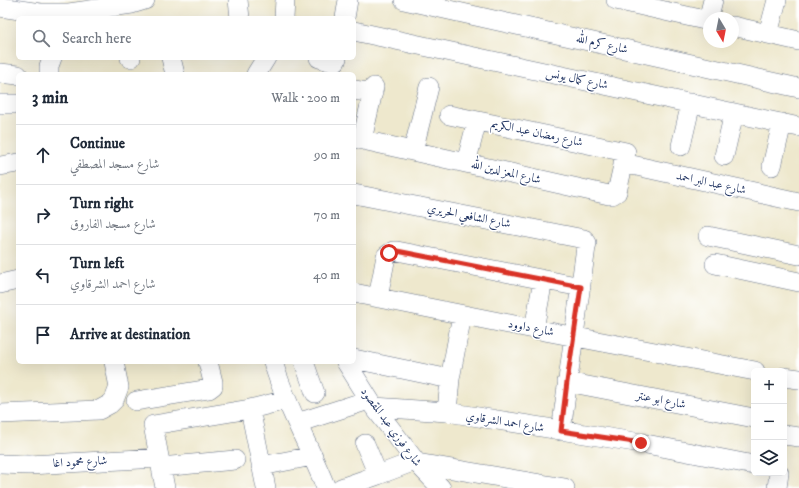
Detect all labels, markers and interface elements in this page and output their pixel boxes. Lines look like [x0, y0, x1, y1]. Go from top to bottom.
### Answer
north arrow [703, 12, 739, 48]
search box [16, 16, 356, 60]
icon: search [30, 27, 52, 49]
street label: شارع كرم الله [574, 28, 630, 60]
text: Search here [62, 29, 131, 48]
street label: شارع كمال يونس [544, 65, 610, 96]
text: 3 min [32, 87, 68, 109]
text: Walk · 200 m [271, 90, 340, 106]
street label: شارع رمضان عبد الكريم [489, 116, 584, 153]
text: Continue [70, 134, 125, 153]
icon: ahead [32, 144, 54, 166]
text: 90 m [314, 147, 340, 163]
street label: شارع المعز لدين الله [469, 154, 543, 190]
text: شارع مسجد المصطفي [70, 156, 159, 172]
street label: شارع عبد البر احمد [674, 168, 748, 201]
text: Turn right [70, 194, 133, 213]
street label: شارع الشافعي الحريري [425, 201, 512, 235]
icon: right [32, 204, 54, 226]
text: 70 m [314, 207, 340, 223]
text: شارع مسجد الفاروق [70, 216, 156, 232]
route start [380, 244, 398, 262]
text: Turn left [70, 254, 124, 273]
icon: left [32, 264, 54, 286]
text: 40 m [313, 267, 340, 283]
text: شارع احمد الشرقاوي [70, 276, 156, 292]
street label: شارع داوود [506, 316, 555, 343]
icon: arrive [32, 324, 54, 346]
text: Arrive at destination [70, 325, 190, 344]
map controls [751, 368, 787, 476]
button: + [751, 368, 787, 404]
street label: شارع فوزي عبد المقصود [355, 385, 425, 471]
street label: شارع ابو عنتر [632, 387, 687, 415]
button: − [751, 404, 787, 440]
street label: شارع احمد الشرقاوي [464, 408, 545, 439]
route end [632, 434, 650, 452]
button: layers [751, 440, 787, 476]
street label: شارع محمود اغا [52, 453, 108, 474]

